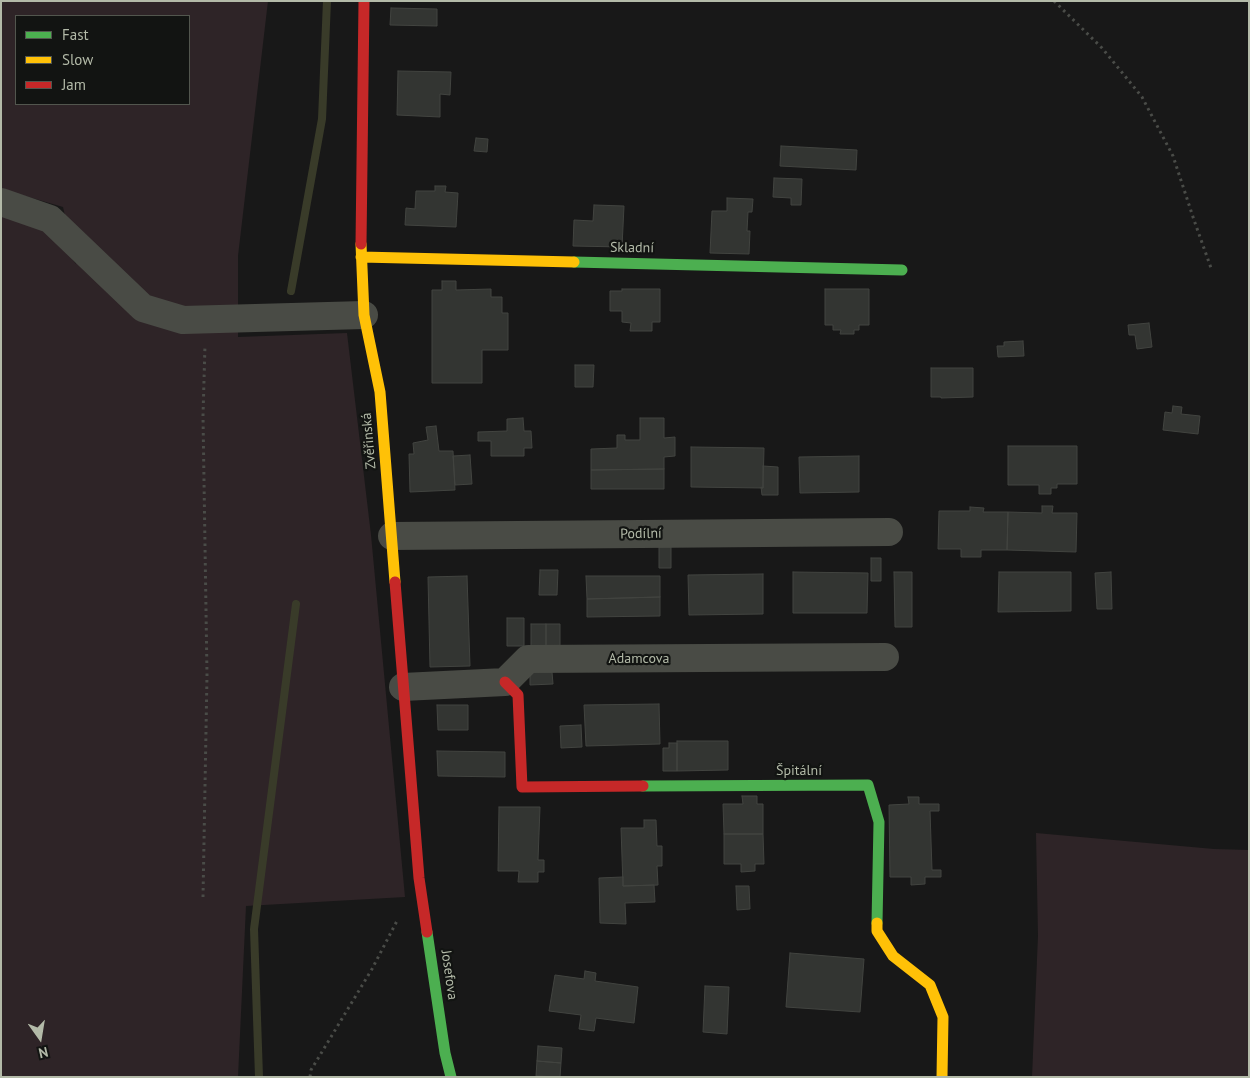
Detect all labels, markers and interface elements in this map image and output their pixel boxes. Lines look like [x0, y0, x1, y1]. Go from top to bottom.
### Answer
legend [15, 15, 190, 105]
text: Fast [62, 25, 89, 44]
text: Slow [62, 50, 93, 69]
text: Jam [62, 75, 86, 94]
street label: Skladní [610, 239, 654, 257]
street label: Zvěřinská [358, 412, 380, 470]
street label: Podílní [620, 525, 662, 543]
street label: Adamcova [608, 651, 670, 667]
street label: Špitální [776, 763, 822, 779]
street label: Josefova [437, 949, 461, 1001]
north arrow [15, 1013, 65, 1063]
text: N [37, 1043, 50, 1062]

